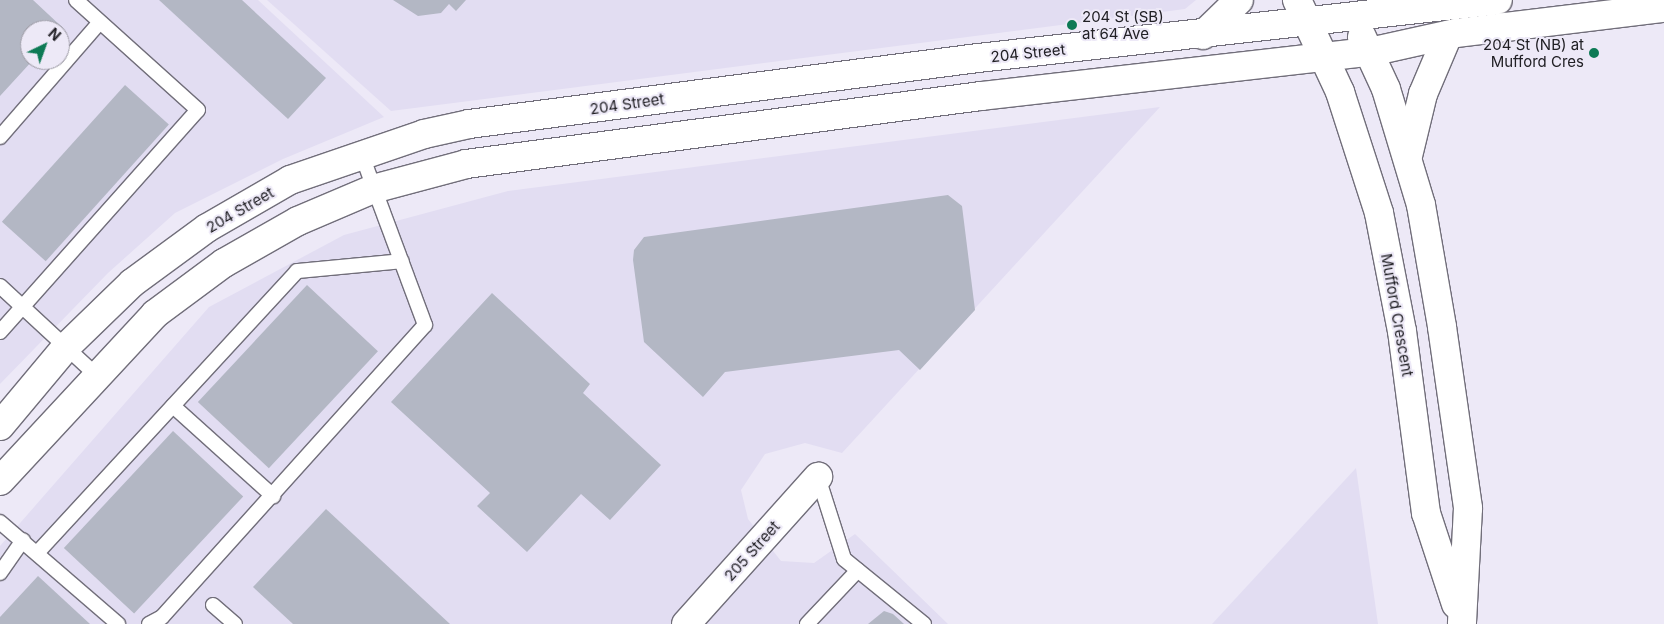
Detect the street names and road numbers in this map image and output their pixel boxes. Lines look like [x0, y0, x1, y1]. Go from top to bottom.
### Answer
street label: 204 Street [990, 40, 1066, 66]
street label: 204 Street [589, 90, 665, 118]
street label: 204 Street [203, 183, 277, 237]
street label: Mufford Crescent [1377, 252, 1417, 378]
street label: 205 Street [720, 517, 784, 585]

